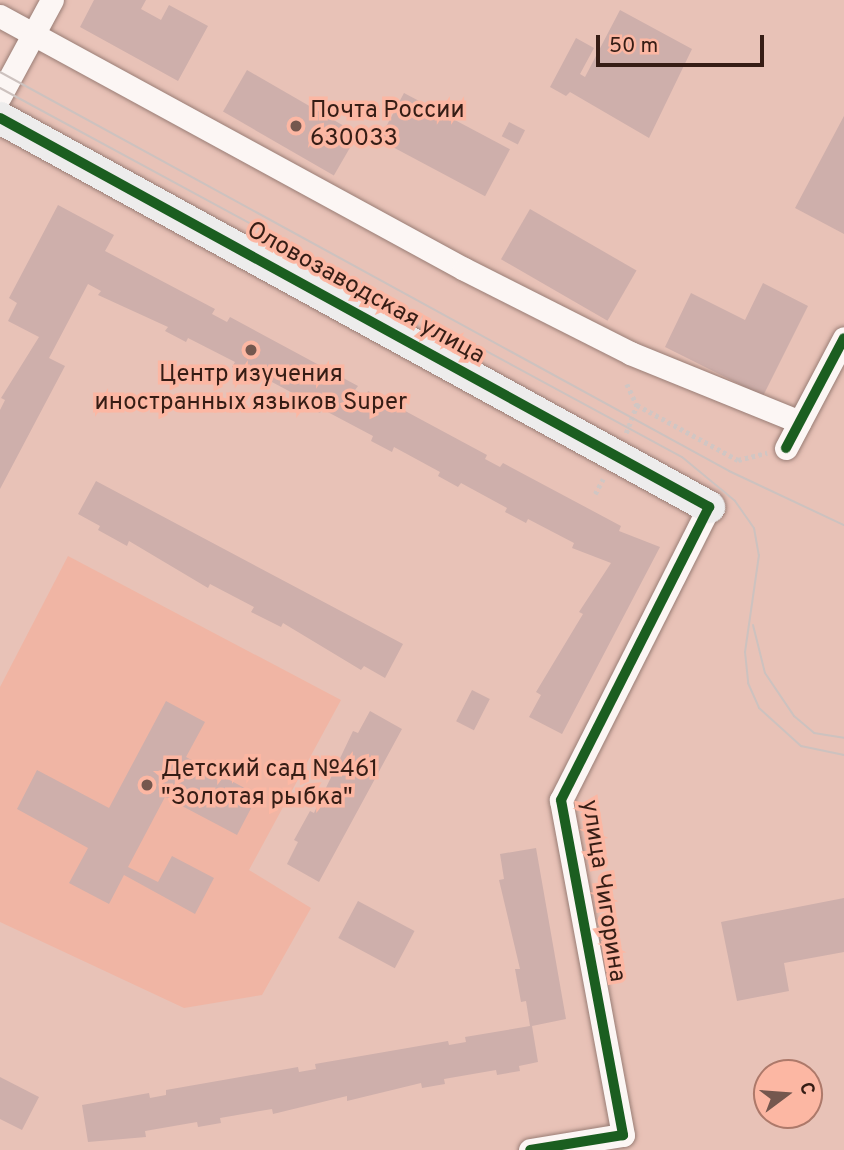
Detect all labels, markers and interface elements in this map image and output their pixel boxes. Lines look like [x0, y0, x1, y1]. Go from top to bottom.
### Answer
scale bar [599, 21, 767, 65]
text: 50 m [609, 33, 658, 60]
place label: Почта России 630033 [310, 98, 465, 154]
marker: Почта России 630033 [288, 118, 304, 134]
street label: Оловозаводская улица [241, 217, 489, 371]
marker: Центр изучения иностранных языков Super [243, 342, 259, 358]
place label: Центр изучения иностранных языков Super [95, 362, 407, 418]
place label: Детский сад №461 "Золотая рыбка" [161, 757, 378, 813]
marker: Детский сад №461 "Золотая рыбка" [139, 777, 155, 793]
street label: улица Чигорина [573, 798, 631, 984]
north arrow [753, 1059, 823, 1129]
text: С [793, 1080, 819, 1098]

